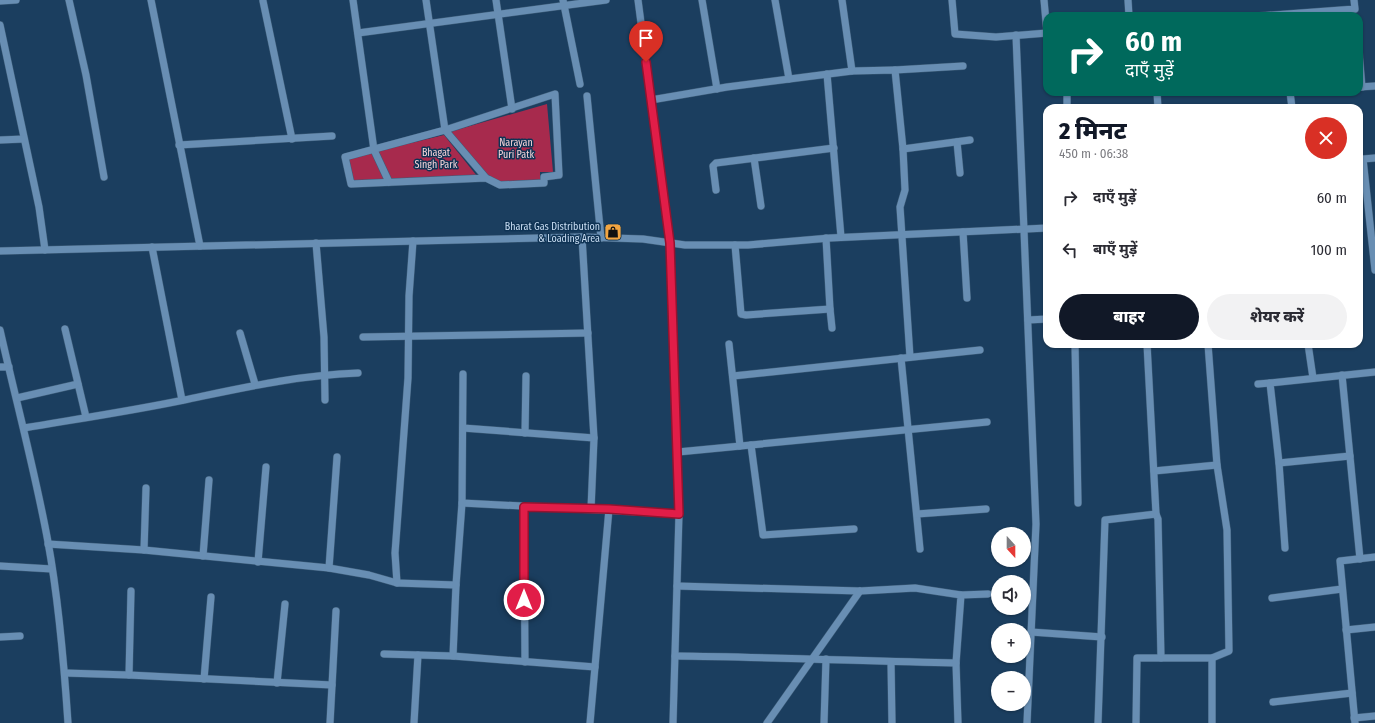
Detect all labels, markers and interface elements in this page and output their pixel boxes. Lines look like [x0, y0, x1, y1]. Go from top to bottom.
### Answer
pin [629, 21, 663, 62]
text: 60 m [1125, 25, 1182, 58]
icon: arrive [635, 27, 657, 49]
icon: right [1059, 28, 1111, 80]
text: दाएँ मुड़ें [1125, 59, 1174, 81]
text: 2 मिनट [1059, 117, 1127, 145]
button: close [1305, 117, 1347, 159]
park label: Narayan Puri Patk [498, 137, 534, 161]
text: 450 m · 06:38 [1059, 146, 1128, 161]
park label: Bhagat Singh Park [415, 147, 458, 171]
icon: right [1059, 187, 1081, 209]
text: दाएँ मुड़ें [1093, 188, 1136, 206]
text: 60 m [1317, 189, 1347, 207]
place label: Bharat Gas Distribution & Loading Area [505, 221, 600, 245]
shop icon: Bharat Gas Distribution & Loading Area [603, 222, 623, 242]
icon: left [1059, 239, 1081, 261]
text: बाएँ मुड़ें [1093, 240, 1137, 258]
text: 100 m [1310, 241, 1347, 259]
button: बाहर [1059, 294, 1199, 340]
button: शेयर करें [1207, 294, 1347, 340]
north arrow [991, 527, 1031, 567]
map controls [991, 527, 1031, 711]
button: sound [991, 575, 1031, 615]
position arrow [503, 579, 545, 621]
button: + [991, 623, 1031, 663]
button: − [991, 671, 1031, 711]

